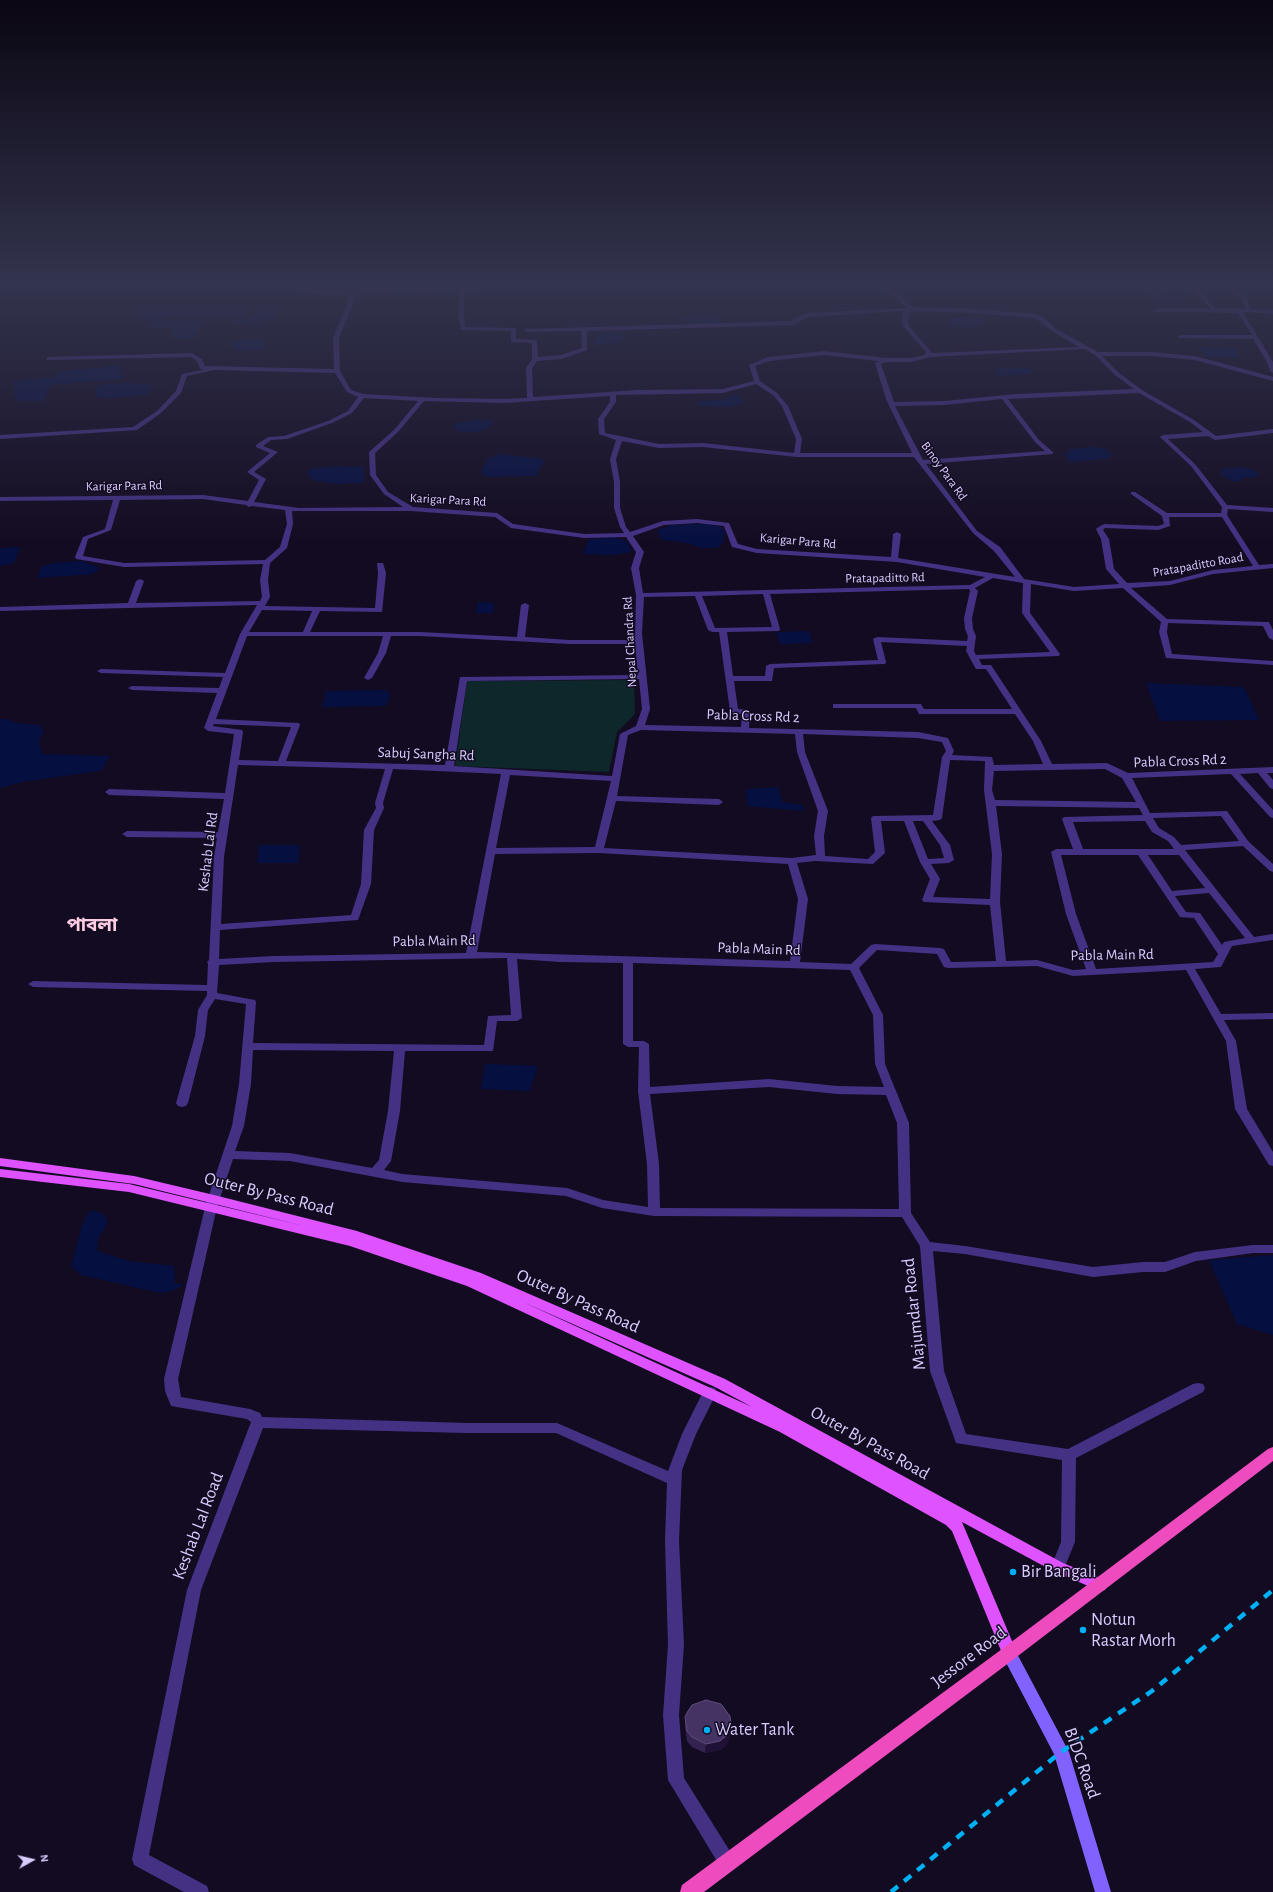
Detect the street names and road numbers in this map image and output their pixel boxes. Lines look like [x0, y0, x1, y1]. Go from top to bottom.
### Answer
street label: Binoy Para Rd [917, 439, 971, 503]
street label: Karigar Para Rd [86, 478, 162, 494]
street label: Karigar Para Rd [409, 490, 487, 510]
street label: Karigar Para Rd [759, 530, 837, 552]
street label: Pratapaditto Road [1151, 549, 1245, 581]
street label: Pratapaditto Rd [845, 570, 925, 586]
street label: Nepal Chandra Rd [620, 596, 640, 688]
street label: Pabla Cross Rd 2 [706, 705, 800, 727]
street label: Sabuj Sangha Rd [377, 743, 475, 765]
street label: Pabla Cross Rd 2 [1133, 750, 1227, 772]
street label: Keshab Lal Rd [194, 811, 222, 893]
street label: Pabla Main Rd [392, 931, 476, 951]
street label: Pabla Main Rd [717, 939, 801, 959]
street label: Pabla Main Rd [1070, 945, 1154, 965]
street label: Outer By Pass Road [202, 1167, 336, 1221]
street label: Majumdar Road [897, 1257, 931, 1371]
street label: Outer By Pass Road [513, 1264, 643, 1338]
street label: Outer By Pass Road [807, 1401, 933, 1485]
street label: Keshab Lal Road [168, 1469, 228, 1583]
street label: Jessore Road [927, 1622, 1011, 1692]
street label: BIDC Road [1059, 1724, 1105, 1802]

